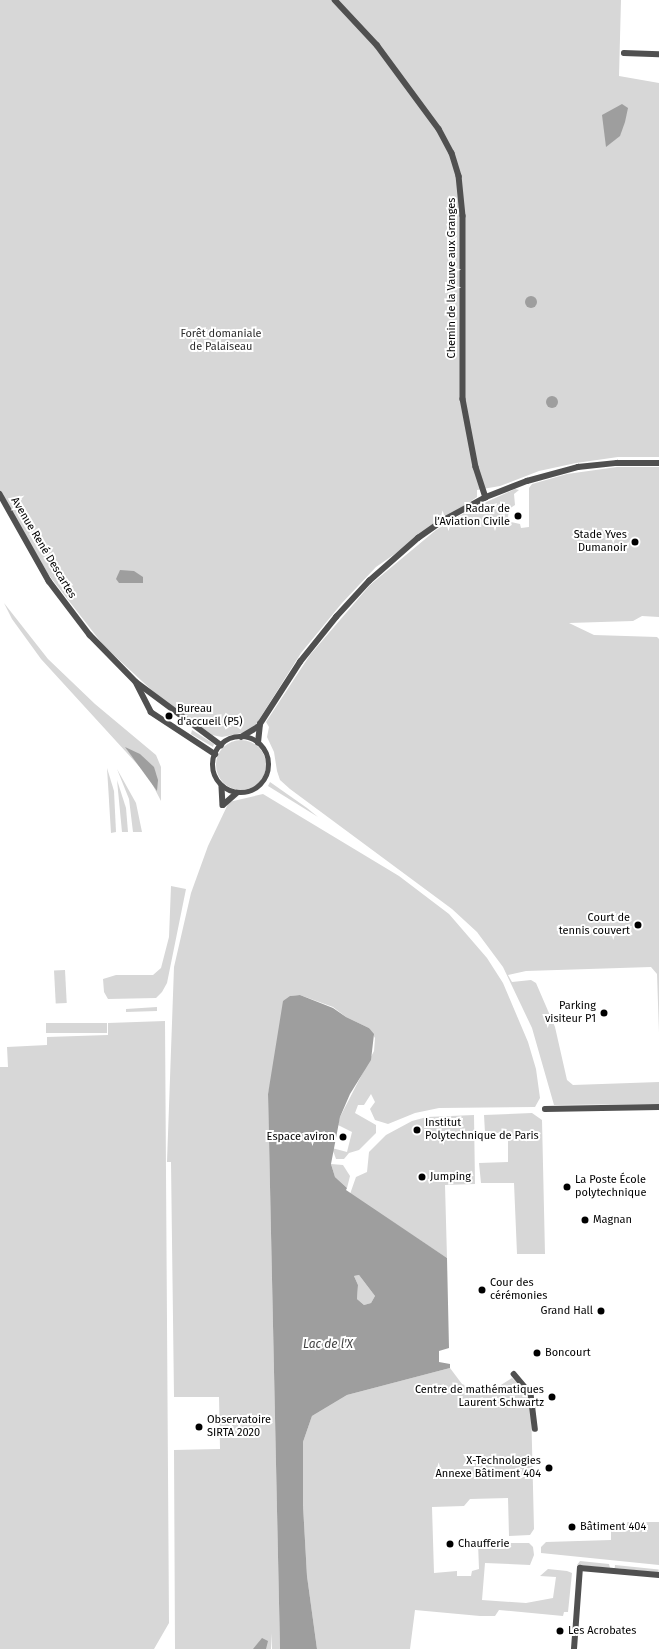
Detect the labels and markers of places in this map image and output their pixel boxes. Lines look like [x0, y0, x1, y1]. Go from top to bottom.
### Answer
place label: Radar de l’Aviation Civile [434, 503, 510, 529]
marker: Radar de l’Aviation Civile [513, 511, 523, 521]
place label: Stade Yves Dumanoir [574, 529, 627, 555]
marker: Stade Yves Dumanoir [630, 537, 640, 547]
place label: Bureau d'accueil (P5) [177, 703, 242, 729]
marker: Bureau d'accueil (P5) [164, 711, 174, 721]
place label: Court de tennis couvert [559, 912, 630, 938]
marker: Court de tennis couvert [633, 920, 643, 930]
place label: Parking visiteur P1 [545, 1000, 596, 1026]
marker: Parking visiteur P1 [599, 1008, 609, 1018]
place label: Institut Polytechnique de Paris [425, 1117, 539, 1143]
marker: Institut Polytechnique de Paris [412, 1125, 422, 1135]
place label: Espace aviron [267, 1130, 335, 1144]
marker: Espace aviron [338, 1132, 348, 1142]
place label: Jumping [430, 1170, 471, 1184]
marker: Jumping [417, 1172, 427, 1182]
place label: La Poste École polytechnique [575, 1174, 647, 1200]
marker: La Poste École polytechnique [562, 1182, 572, 1192]
place label: Magnan [593, 1213, 632, 1227]
marker: Magnan [580, 1215, 590, 1225]
place label: Cour des cérémonies [490, 1277, 547, 1303]
marker: Cour des cérémonies [477, 1285, 487, 1295]
place label: Grand Hall [540, 1304, 593, 1318]
marker: Grand Hall [596, 1306, 606, 1316]
place label: Boncourt [545, 1346, 591, 1360]
marker: Boncourt [532, 1348, 542, 1358]
place label: Centre de mathématiques Laurent Schwartz [415, 1384, 544, 1410]
marker: Centre de mathématiques Laurent Schwartz [547, 1392, 557, 1402]
place label: Observatoire SIRTA 2020 [207, 1414, 271, 1440]
marker: Observatoire SIRTA 2020 [194, 1422, 204, 1432]
place label: X-Technologies Annexe Bâtiment 404 [435, 1455, 541, 1481]
marker: X-Technologies Annexe Bâtiment 404 [544, 1463, 554, 1473]
place label: Bâtiment 404 [580, 1520, 646, 1534]
marker: Bâtiment 404 [567, 1522, 577, 1532]
place label: Chaufferie [458, 1537, 509, 1551]
marker: Chaufferie [445, 1539, 455, 1549]
place label: Les Acrobates [568, 1624, 636, 1638]
marker: Les Acrobates [555, 1626, 565, 1636]

